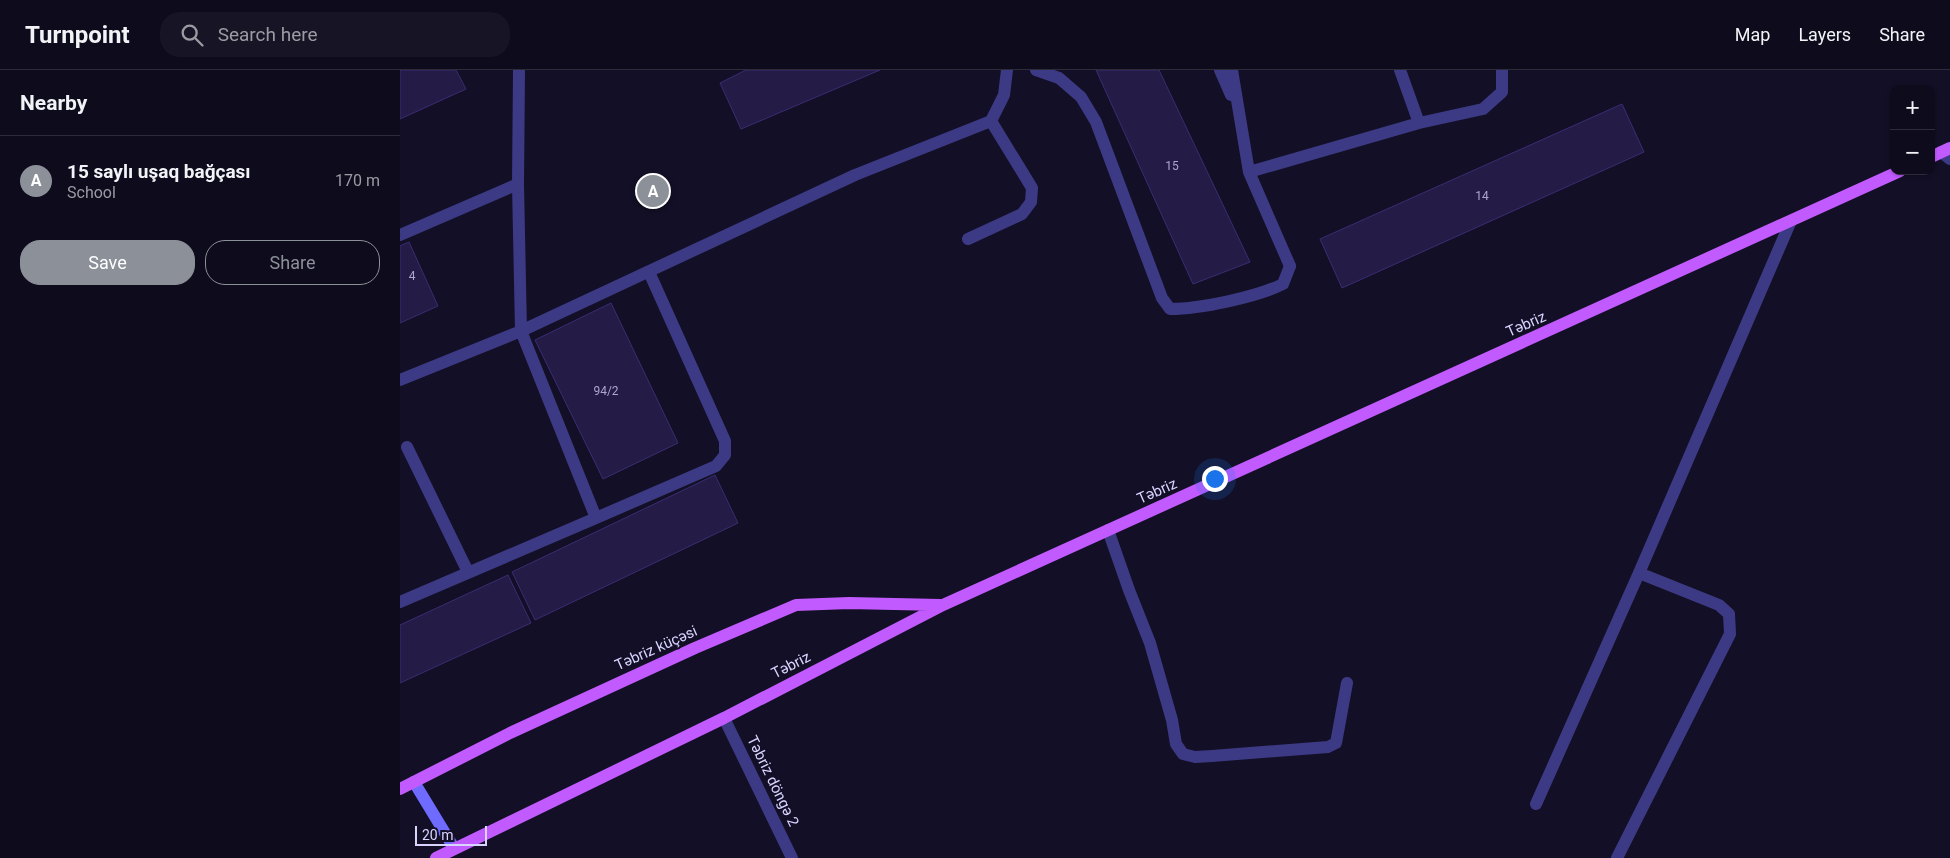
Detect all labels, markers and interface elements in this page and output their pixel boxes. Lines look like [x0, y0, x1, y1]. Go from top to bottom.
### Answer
search box [160, 12, 510, 57]
text: Turnpoint [25, 21, 130, 49]
icon: search [178, 21, 206, 49]
text: Search here [218, 23, 318, 46]
text: Map [1735, 24, 1770, 45]
text: Layers [1798, 24, 1851, 45]
text: Share [1879, 24, 1925, 45]
map controls [1890, 85, 1935, 175]
button: + [1890, 85, 1935, 130]
text: Nearby [20, 91, 87, 115]
button: − [1890, 130, 1935, 175]
house number: 15 [1165, 159, 1179, 173]
text: 15 saylı uşaq bağçası [67, 160, 251, 183]
text: A [31, 171, 41, 190]
text: 170 m [335, 171, 380, 190]
pin: A [637, 172, 669, 210]
text: School [67, 183, 116, 202]
house number: 14 [1475, 189, 1489, 203]
button: Save [20, 240, 195, 285]
button: Share [205, 240, 380, 285]
house number: 4 [409, 269, 416, 283]
street label: Təbriz [1503, 307, 1549, 341]
house number: 94/2 [593, 384, 619, 398]
your location [1202, 466, 1228, 492]
street label: Təbriz [1134, 474, 1180, 508]
street label: Təbriz küçəsi [612, 622, 700, 674]
street label: Təbriz [768, 648, 814, 682]
street label: Təbriz döngə 2 [743, 733, 803, 829]
scale bar [415, 823, 488, 846]
text: 20 m [422, 827, 454, 843]

